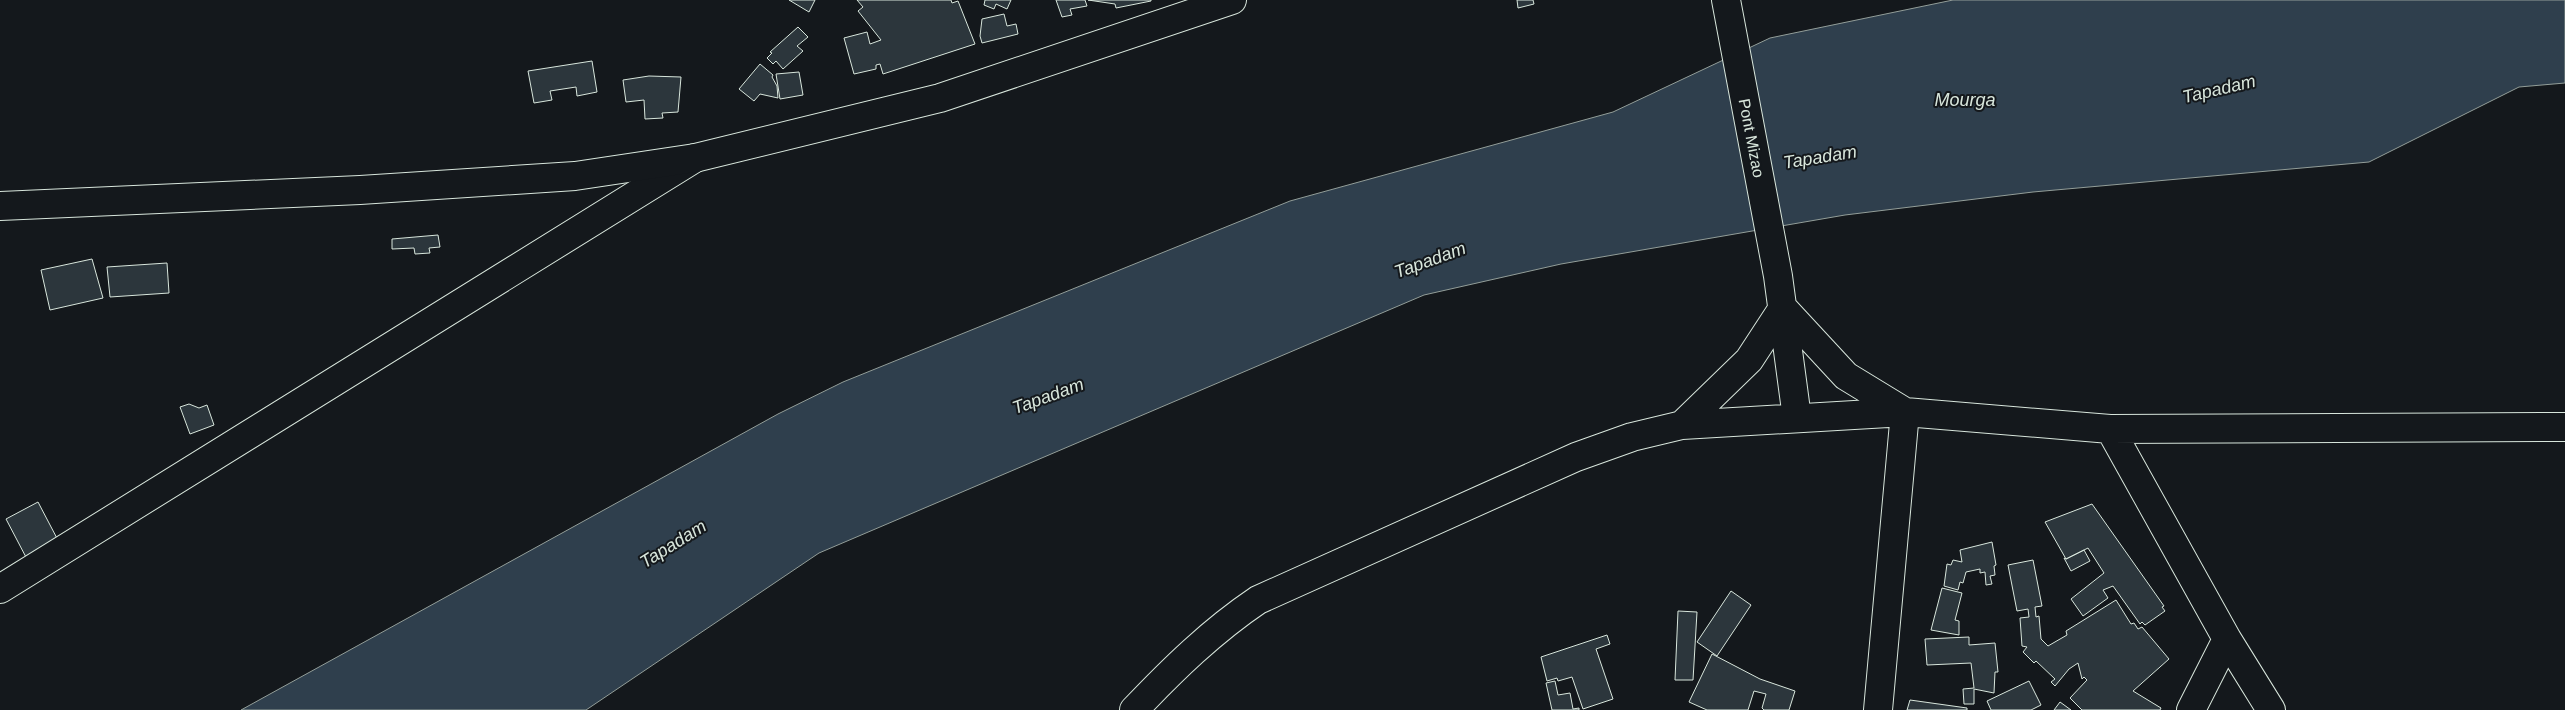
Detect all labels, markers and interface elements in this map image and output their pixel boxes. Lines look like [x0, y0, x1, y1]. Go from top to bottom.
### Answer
water label: Tapadam [2181, 71, 2257, 107]
water label: Mourga [1934, 90, 1996, 110]
street label: Pont Mizao [1736, 97, 1768, 179]
water label: Tapadam [1782, 141, 1858, 173]
water label: Tapadam [1392, 238, 1468, 282]
water label: Tapadam [1010, 374, 1086, 418]
water label: Tapadam [636, 516, 710, 572]

